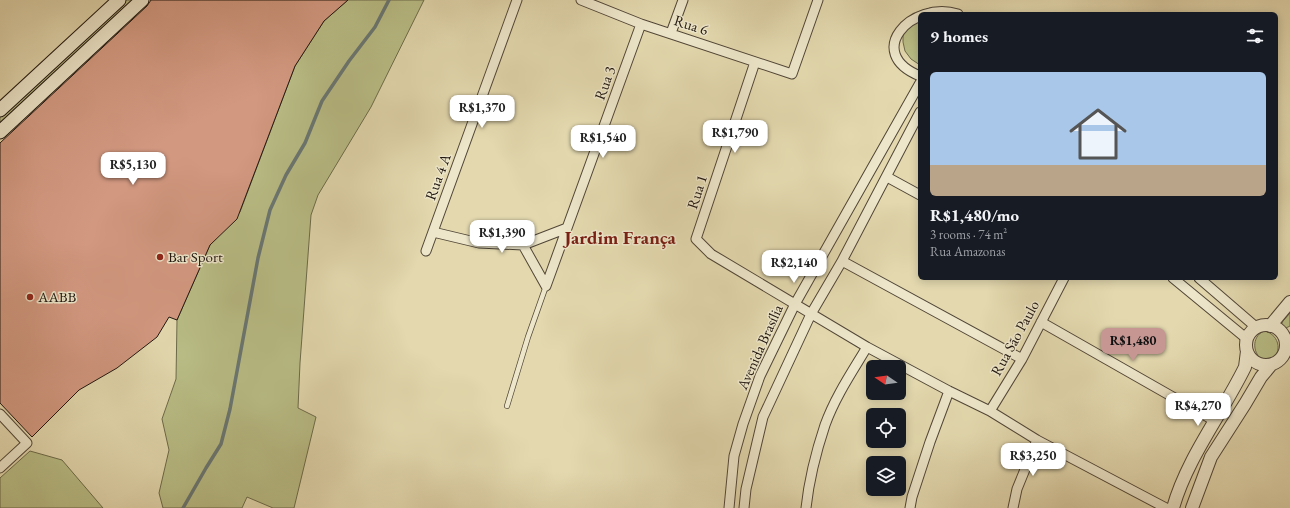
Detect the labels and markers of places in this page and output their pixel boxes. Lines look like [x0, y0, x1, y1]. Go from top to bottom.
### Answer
pin: R$1,370 [445, 95, 519, 129]
pin: R$1,790 [698, 120, 772, 154]
pin: R$1,540 [566, 125, 640, 159]
pin: R$5,130 [96, 152, 170, 186]
pin: R$1,390 [465, 220, 539, 254]
place label: Bar Sport [168, 247, 223, 266]
pin: R$2,140 [757, 250, 831, 284]
marker: Bar Sport [155, 252, 165, 262]
place label: AABB [37, 287, 77, 306]
marker: AABB [25, 292, 35, 302]
pin: R$1,480 [1096, 328, 1170, 362]
pin: R$4,270 [1161, 393, 1235, 427]
pin: R$3,250 [996, 443, 1070, 477]

